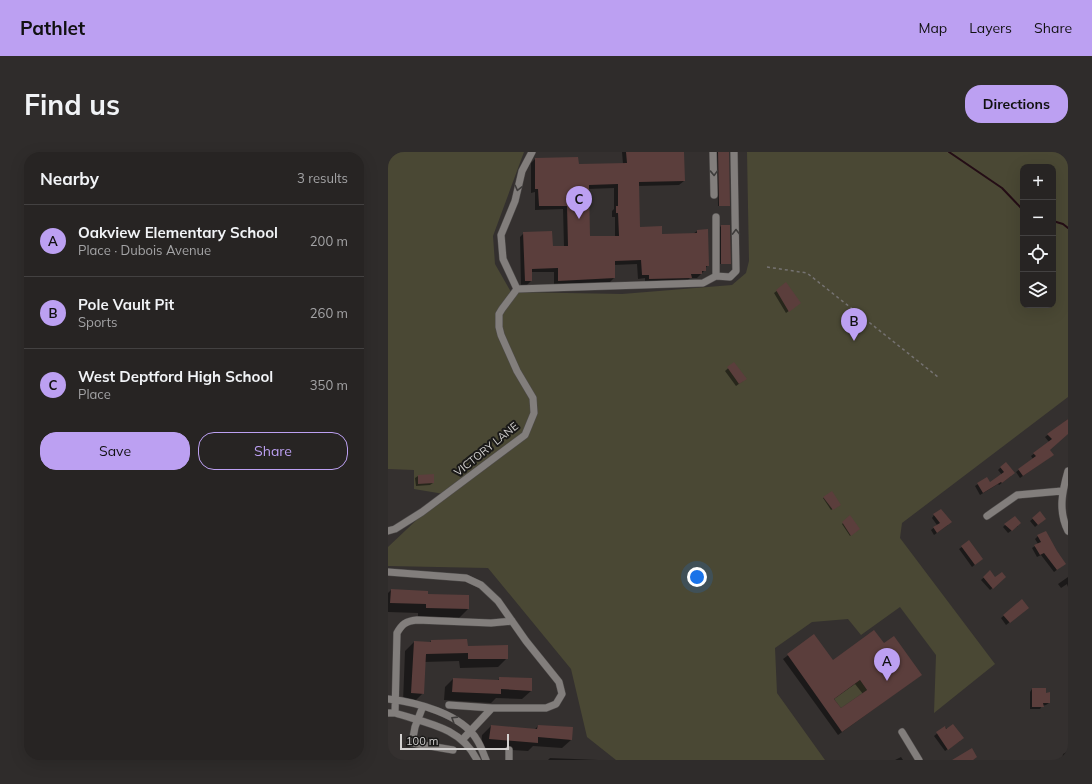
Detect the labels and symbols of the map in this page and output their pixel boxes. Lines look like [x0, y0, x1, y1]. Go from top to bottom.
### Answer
one-way arrow [709, 170, 718, 176]
one-way arrow [514, 185, 523, 192]
pin: C [566, 186, 592, 219]
one-way arrow [732, 229, 740, 235]
pin: B [841, 308, 867, 341]
street label: VICTORY LANE [451, 419, 521, 479]
your location [687, 567, 707, 587]
pin: A [874, 648, 900, 681]
one-way arrow [451, 717, 458, 724]
scale bar [400, 732, 509, 751]

